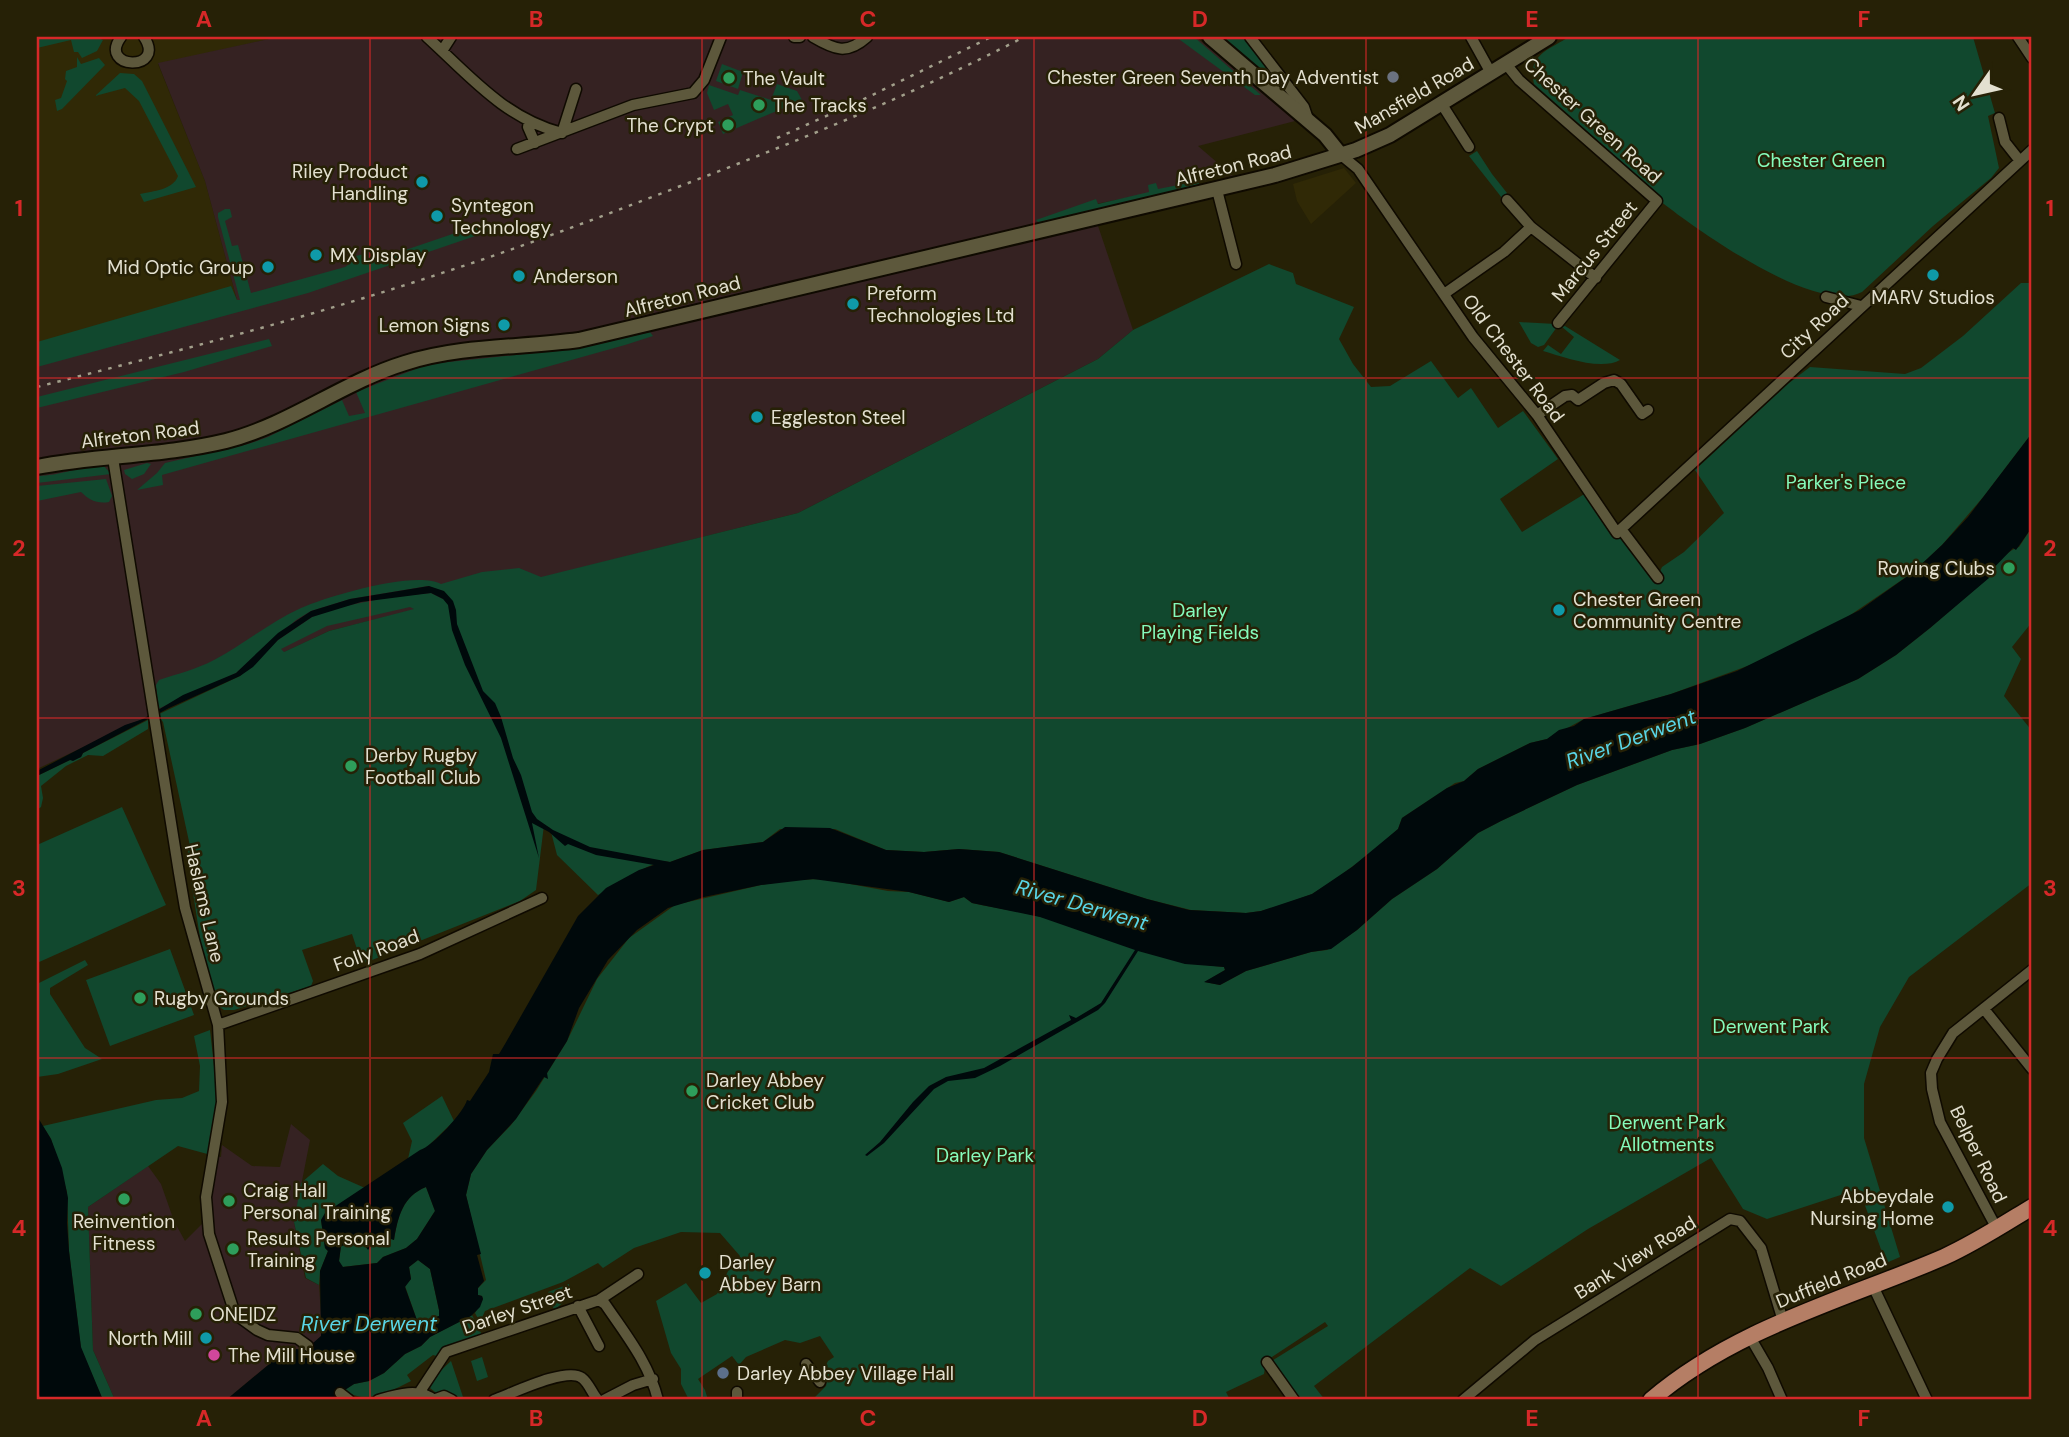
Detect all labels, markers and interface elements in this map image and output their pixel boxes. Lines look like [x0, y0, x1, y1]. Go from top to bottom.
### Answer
text: A [196, 4, 212, 34]
text: B [529, 4, 543, 34]
text: C [860, 4, 876, 34]
text: D [1192, 4, 1208, 34]
text: E [1525, 4, 1539, 34]
text: F [1858, 4, 1871, 34]
street label: Mansfield Road [1350, 51, 1478, 140]
street label: Chester Green Road [1518, 52, 1667, 189]
north arrow [1940, 60, 2010, 130]
place label: Chester Green Seventh Day Adventist [1047, 65, 1379, 90]
place label: The Vault [743, 66, 825, 91]
marker: Chester Green Seventh Day Adventist [1385, 69, 1401, 85]
marker: The Vault [721, 70, 737, 86]
text: N [1947, 90, 1976, 116]
place label: The Tracks [773, 93, 867, 118]
marker: The Tracks [751, 97, 767, 113]
place label: The Crypt [626, 113, 714, 138]
marker: The Crypt [720, 117, 736, 133]
street label: Alfreton Road [1172, 139, 1294, 192]
park label: Chester Green [1757, 148, 1885, 173]
place label: Riley Product Handling [292, 159, 408, 206]
marker: Riley Product Handling [414, 174, 430, 190]
text: 1 [15, 193, 23, 223]
place label: Syntegon Technology [451, 193, 551, 240]
text: 1 [2046, 193, 2054, 223]
street label: Marcus Street [1546, 196, 1643, 307]
marker: Syntegon Technology [429, 208, 445, 224]
place label: MX Display [330, 243, 427, 268]
marker: MX Display [308, 247, 324, 263]
place label: Mid Optic Group [107, 255, 254, 280]
marker: Mid Optic Group [260, 259, 276, 275]
place label: Anderson [533, 264, 618, 289]
marker: MARV Studios [1925, 267, 1941, 283]
marker: Anderson [511, 268, 527, 284]
street label: Alfreton Road [621, 270, 743, 323]
place label: Preform Technologies Ltd [867, 281, 1015, 328]
place label: MARV Studios [1871, 285, 1995, 310]
street label: City Road [1775, 288, 1854, 365]
street label: Old Chester Road [1457, 289, 1570, 428]
marker: Preform Technologies Ltd [845, 296, 861, 312]
place label: Lemon Signs [379, 313, 490, 338]
marker: Lemon Signs [496, 317, 512, 333]
place label: Eggleston Steel [771, 405, 906, 430]
marker: Eggleston Steel [749, 409, 765, 425]
street label: Alfreton Road [79, 415, 201, 454]
park label: Parker's Piece [1786, 470, 1906, 495]
text: 2 [12, 533, 26, 563]
text: 2 [2043, 533, 2057, 563]
place label: Rowing Clubs [1878, 556, 1995, 581]
marker: Rowing Clubs [2001, 560, 2017, 576]
place label: Chester Green Community Centre [1573, 587, 1741, 634]
park label: Darley Playing Fields [1141, 598, 1259, 645]
marker: Chester Green Community Centre [1551, 602, 1567, 618]
water label: River Derwent [1562, 702, 1701, 775]
place label: Derby Rugby Football Club [365, 743, 481, 790]
marker: Derby Rugby Football Club [343, 758, 359, 774]
street label: Haslams Lane [179, 841, 230, 965]
text: 3 [12, 873, 26, 903]
water label: River Derwent [1013, 873, 1152, 938]
text: 3 [2043, 873, 2057, 903]
street label: Folly Road [330, 923, 422, 977]
place label: Rugby Grounds [154, 986, 289, 1011]
marker: Rugby Grounds [132, 990, 148, 1006]
park label: Derwent Park [1713, 1014, 1830, 1039]
place label: Darley Abbey Cricket Club [706, 1068, 825, 1115]
marker: Darley Abbey Cricket Club [684, 1083, 700, 1099]
street label: Belper Road [1944, 1101, 2013, 1207]
park label: Derwent Park Allotments [1609, 1110, 1726, 1157]
park label: Darley Park [936, 1143, 1035, 1168]
place label: Craig Hall Personal Training [243, 1178, 392, 1225]
place label: Abbeydale Nursing Home [1810, 1184, 1934, 1231]
marker: Reinvention Fitness [116, 1191, 132, 1207]
marker: Craig Hall Personal Training [221, 1193, 237, 1209]
marker: Abbeydale Nursing Home [1940, 1199, 1956, 1215]
place label: Reinvention Fitness [73, 1209, 175, 1256]
street label: Bank View Road [1570, 1210, 1701, 1305]
text: 4 [12, 1213, 27, 1243]
text: 4 [2043, 1213, 2058, 1243]
place label: Results Personal Training [247, 1226, 390, 1273]
marker: Results Personal Training [225, 1241, 241, 1257]
street label: Duffield Road [1772, 1247, 1890, 1314]
place label: Darley Abbey Barn [719, 1250, 821, 1297]
marker: Darley Abbey Barn [697, 1265, 713, 1281]
street label: Darley Street [459, 1279, 575, 1340]
place label: ONE|DZ [210, 1302, 276, 1327]
marker: ONE|DZ [188, 1306, 204, 1322]
water label: River Derwent [301, 1310, 438, 1338]
place label: North Mill [108, 1326, 192, 1351]
marker: North Mill [198, 1330, 214, 1346]
place label: The Mill House [228, 1343, 355, 1368]
marker: The Mill House [206, 1347, 222, 1363]
place label: Darley Abbey Village Hall [737, 1361, 954, 1386]
marker: Darley Abbey Village Hall [715, 1365, 731, 1381]
text: A [196, 1403, 212, 1433]
text: B [529, 1403, 543, 1433]
text: C [860, 1403, 876, 1433]
text: D [1192, 1403, 1208, 1433]
text: E [1525, 1403, 1539, 1433]
text: F [1858, 1403, 1871, 1433]

